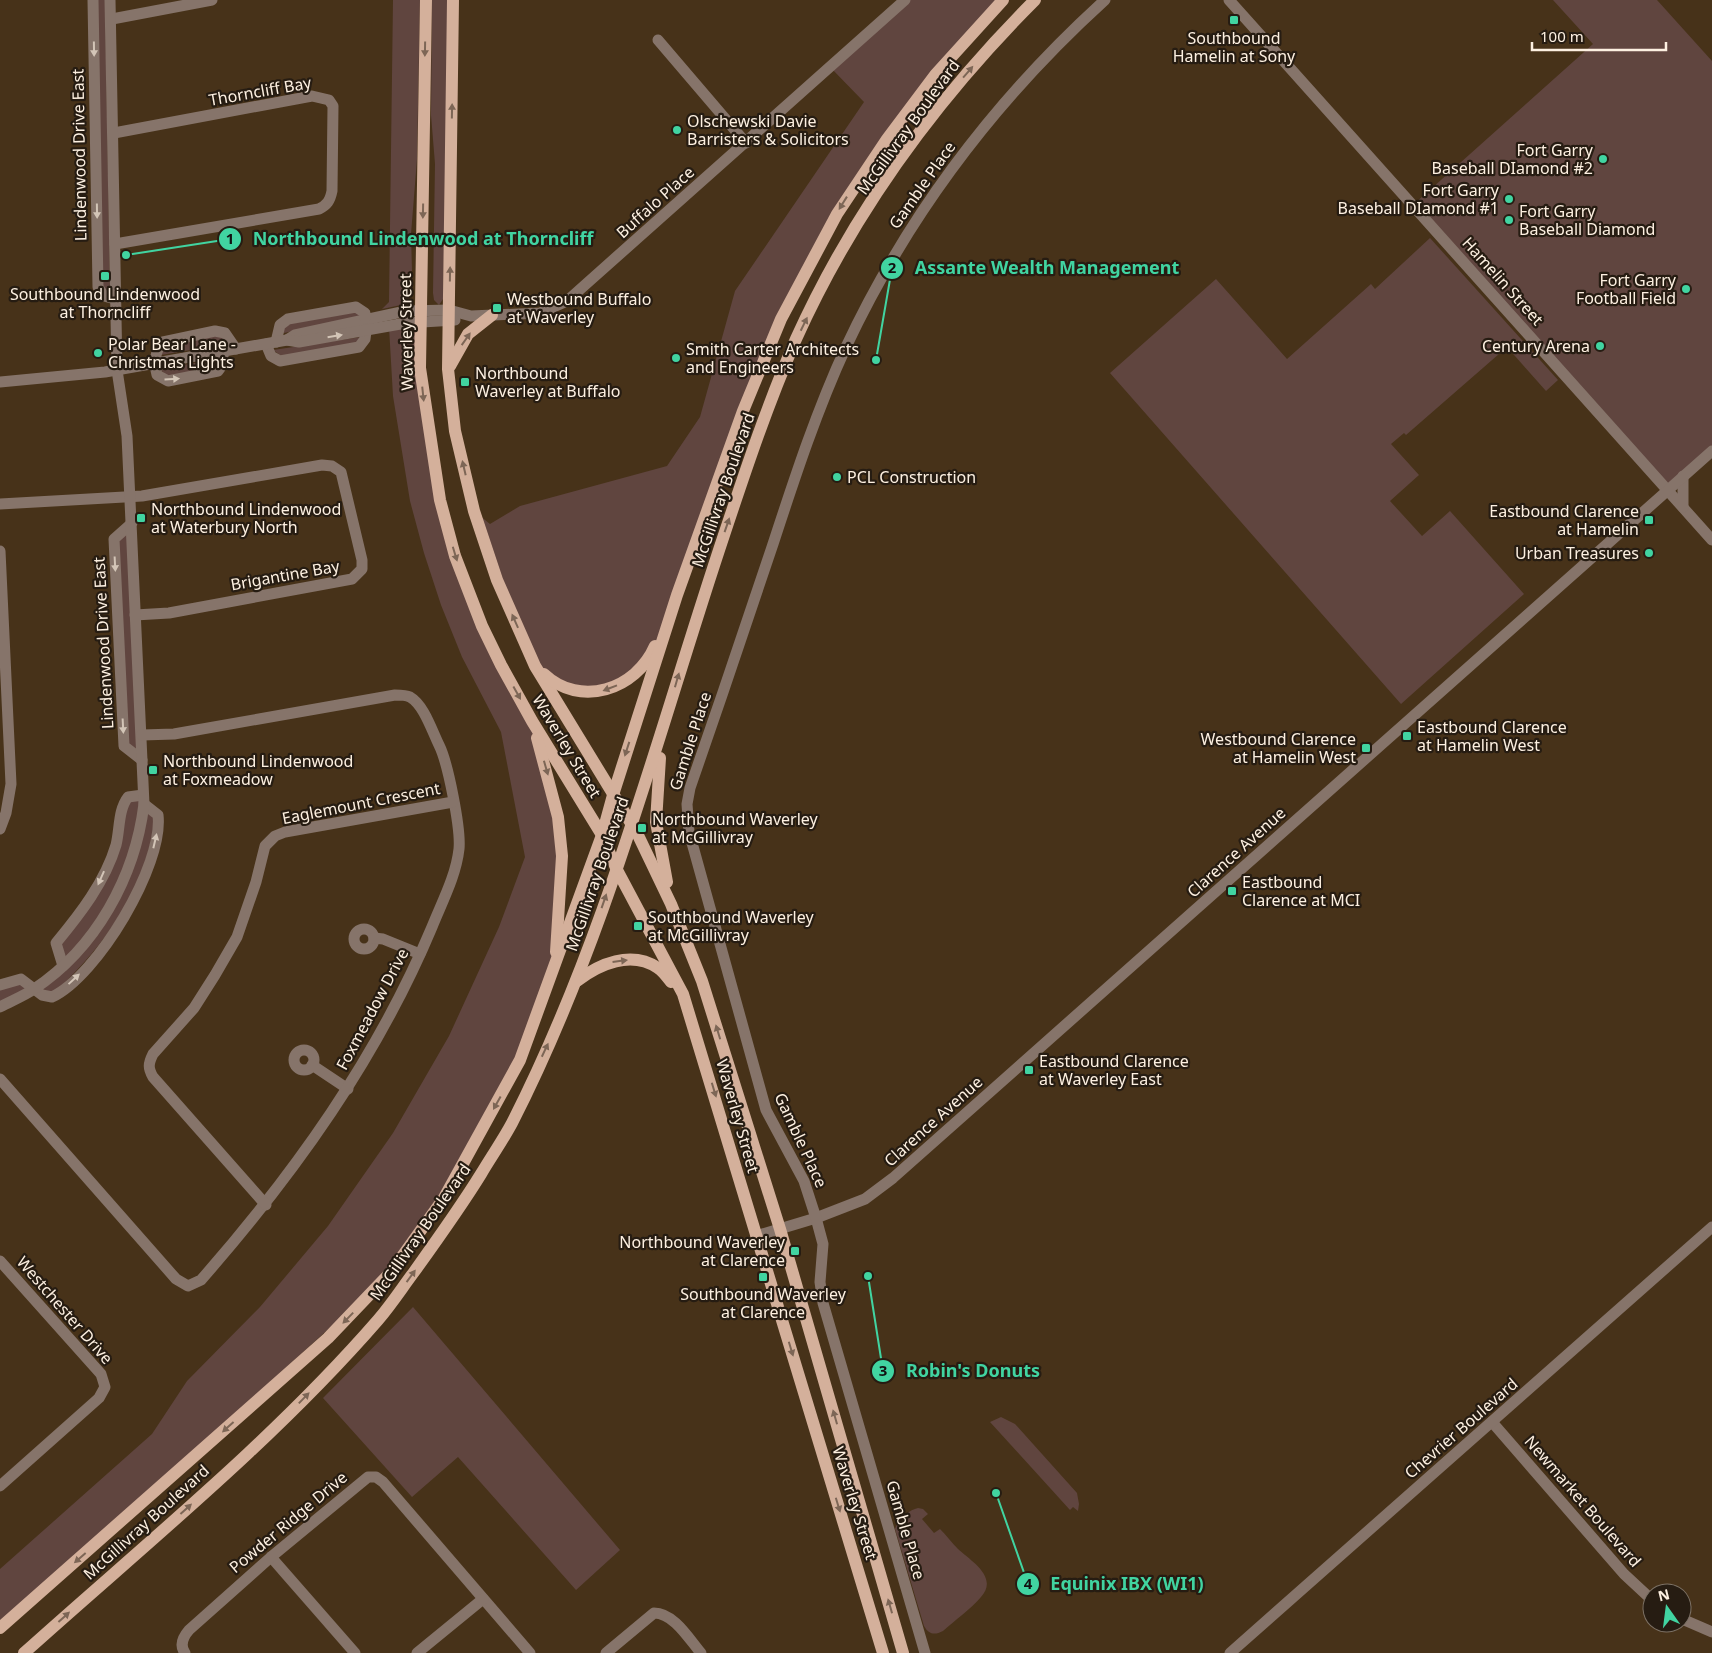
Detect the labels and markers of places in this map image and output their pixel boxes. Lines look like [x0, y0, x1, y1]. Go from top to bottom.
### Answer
marker: Southbound Hamelin at Sony [1228, 14, 1240, 26]
place label: Southbound Hamelin at Sony [1173, 27, 1296, 67]
place label: Olschewski Davie Barristers & Solicitors [687, 110, 849, 150]
marker: Olschewski Davie Barristers & Solicitors [671, 124, 683, 136]
place label: Fort Garry Baseball DIamond #2 [1432, 139, 1594, 179]
marker: Fort Garry Baseball DIamond #2 [1597, 153, 1609, 165]
place label: Fort Garry Baseball DIamond #1 [1338, 179, 1500, 219]
marker: Fort Garry Baseball DIamond #1 [1503, 193, 1515, 205]
place label: Fort Garry Baseball Diamond [1519, 200, 1655, 240]
marker: Fort Garry Baseball Diamond [1503, 214, 1515, 226]
callout: Northbound Lindenwood at Thorncliff [218, 222, 603, 255]
callout: Assante Wealth Management [880, 252, 1190, 285]
place label: Fort Garry Football Field [1576, 269, 1677, 309]
marker: Southbound Lindenwood at Thorncliff [99, 270, 111, 282]
place label: Southbound Lindenwood at Thorncliff [10, 283, 200, 323]
marker: Fort Garry Football Field [1680, 283, 1692, 295]
place label: Westbound Buffalo at Waverley [507, 288, 651, 328]
marker: Westbound Buffalo at Waverley [491, 302, 503, 314]
place label: Polar Bear Lane - Christmas Lights [108, 333, 236, 373]
place label: Century Arena [1482, 335, 1590, 357]
place label: Smith Carter Architects and Engineers [686, 338, 859, 378]
marker: Century Arena [1594, 340, 1606, 352]
marker: Polar Bear Lane - Christmas Lights [92, 347, 104, 359]
marker: Smith Carter Architects and Engineers [670, 352, 682, 364]
place label: Northbound Waverley at Buffalo [475, 362, 620, 402]
marker: Northbound Waverley at Buffalo [459, 376, 471, 388]
place label: PCL Construction [847, 466, 976, 488]
marker: PCL Construction [831, 471, 843, 483]
place label: Northbound Lindenwood at Waterbury North [151, 498, 341, 538]
place label: Eastbound Clarence at Hamelin [1489, 500, 1639, 540]
marker: Northbound Lindenwood at Waterbury North [135, 512, 147, 524]
marker: Eastbound Clarence at Hamelin [1643, 514, 1655, 526]
place label: Urban Treasures [1515, 542, 1639, 564]
marker: Urban Treasures [1643, 547, 1655, 559]
place label: Eastbound Clarence at Hamelin West [1417, 716, 1567, 756]
place label: Westbound Clarence at Hamelin West [1201, 728, 1356, 768]
marker: Eastbound Clarence at Hamelin West [1401, 730, 1413, 742]
marker: Westbound Clarence at Hamelin West [1360, 742, 1372, 754]
place label: Northbound Lindenwood at Foxmeadow [163, 750, 353, 790]
marker: Northbound Lindenwood at Foxmeadow [147, 764, 159, 776]
place label: Northbound Waverley at McGillivray [652, 808, 819, 848]
marker: Northbound Waverley at McGillivray [636, 822, 648, 834]
place label: Eastbound Clarence at MCI [1242, 871, 1360, 911]
marker: Eastbound Clarence at MCI [1226, 885, 1238, 897]
place label: Southbound Waverley at McGillivray [648, 906, 814, 946]
marker: Southbound Waverley at McGillivray [632, 920, 644, 932]
place label: Eastbound Clarence at Waverley East [1039, 1050, 1189, 1090]
marker: Eastbound Clarence at Waverley East [1023, 1064, 1035, 1076]
place label: Northbound Waverley at Clarence [619, 1231, 786, 1271]
marker: Northbound Waverley at Clarence [789, 1245, 801, 1257]
marker: Southbound Waverley at Clarence [757, 1271, 769, 1283]
place label: Southbound Waverley at Clarence [680, 1283, 847, 1323]
callout: Robin's Donuts [871, 1355, 1050, 1388]
callout: Equinix IBX (WI1) [1015, 1567, 1213, 1600]

